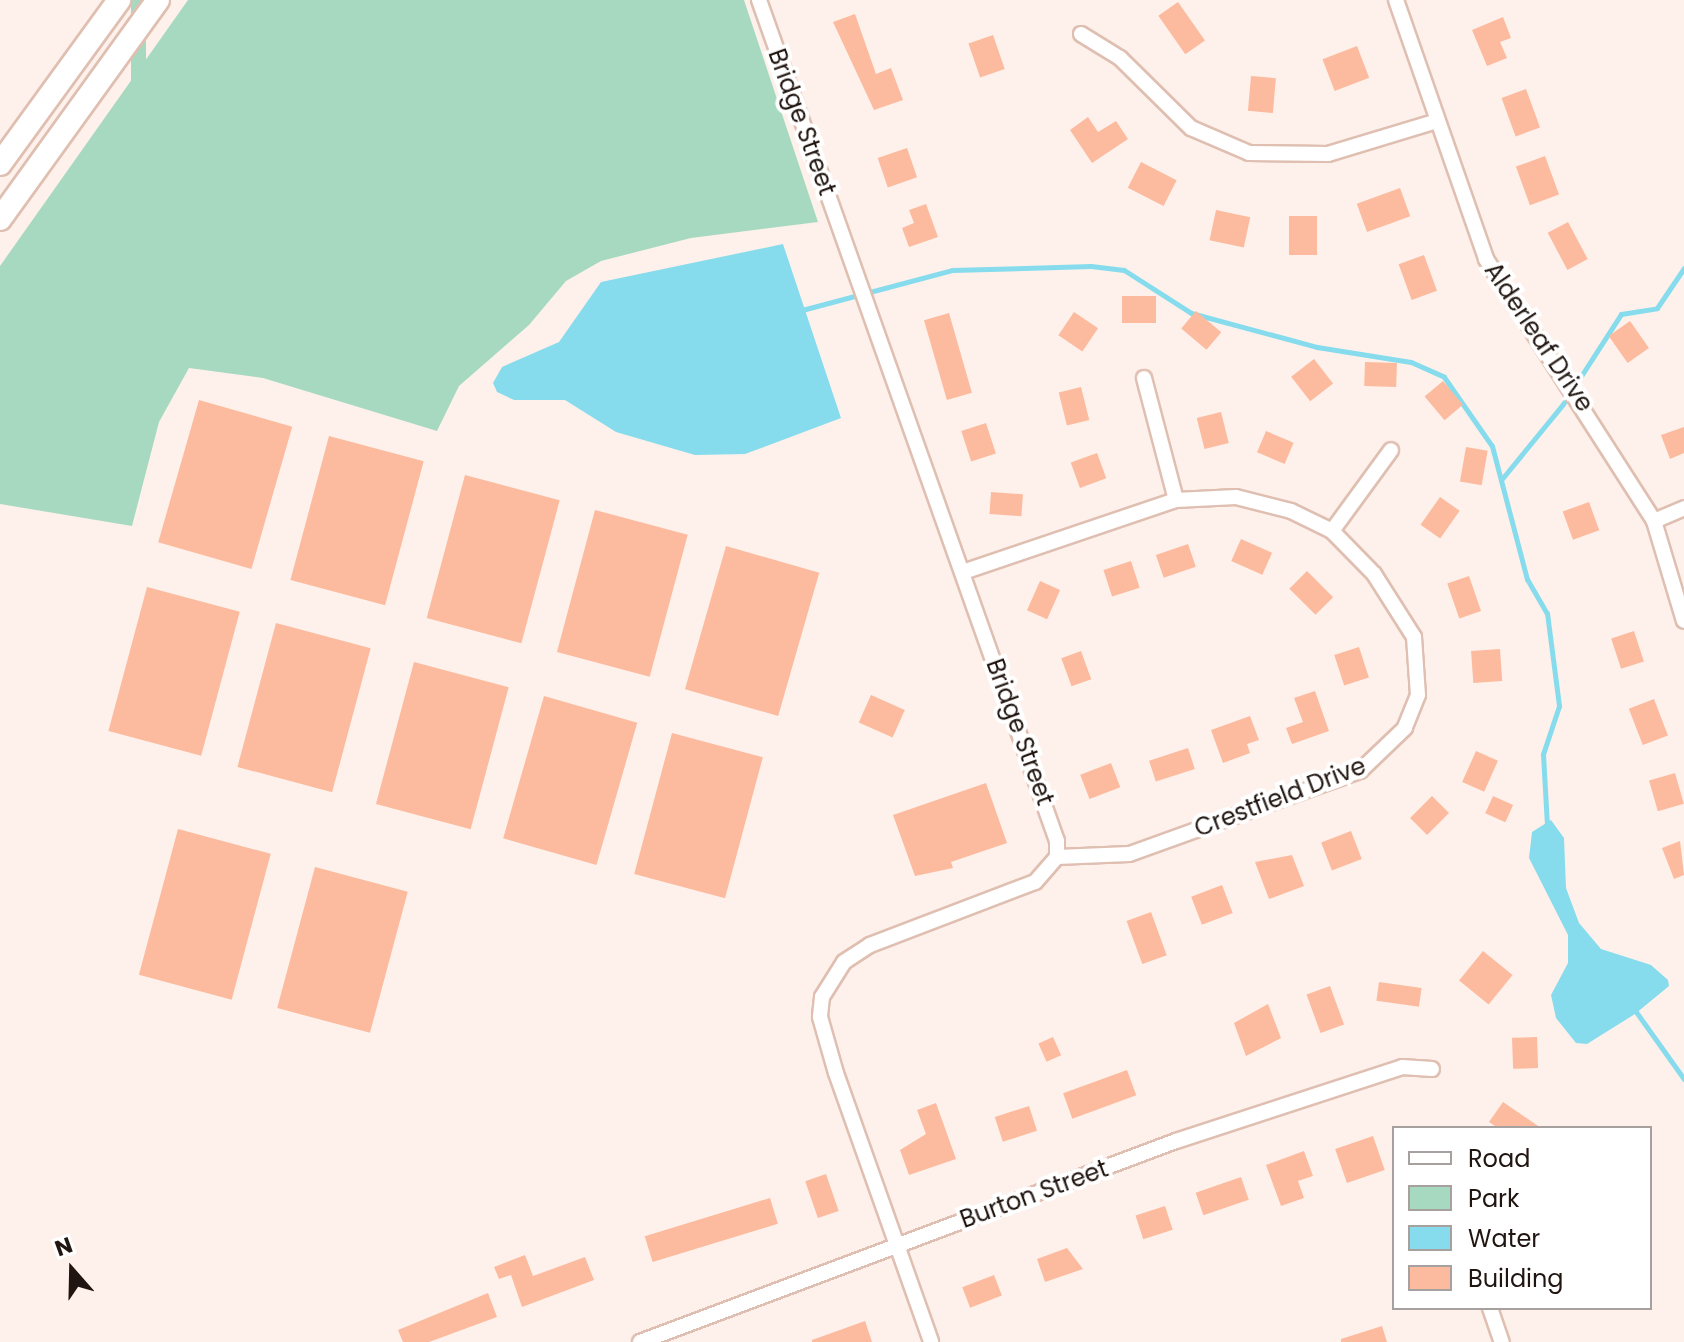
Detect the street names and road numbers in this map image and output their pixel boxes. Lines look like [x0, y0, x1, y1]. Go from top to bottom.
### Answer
street label: Bridge Street [762, 45, 842, 199]
street label: Alderleaf Drive [1479, 257, 1599, 417]
street label: Bridge Street [980, 655, 1060, 809]
street label: Crestfield Drive [1190, 751, 1370, 843]
street label: Burton Street [956, 1154, 1112, 1234]

